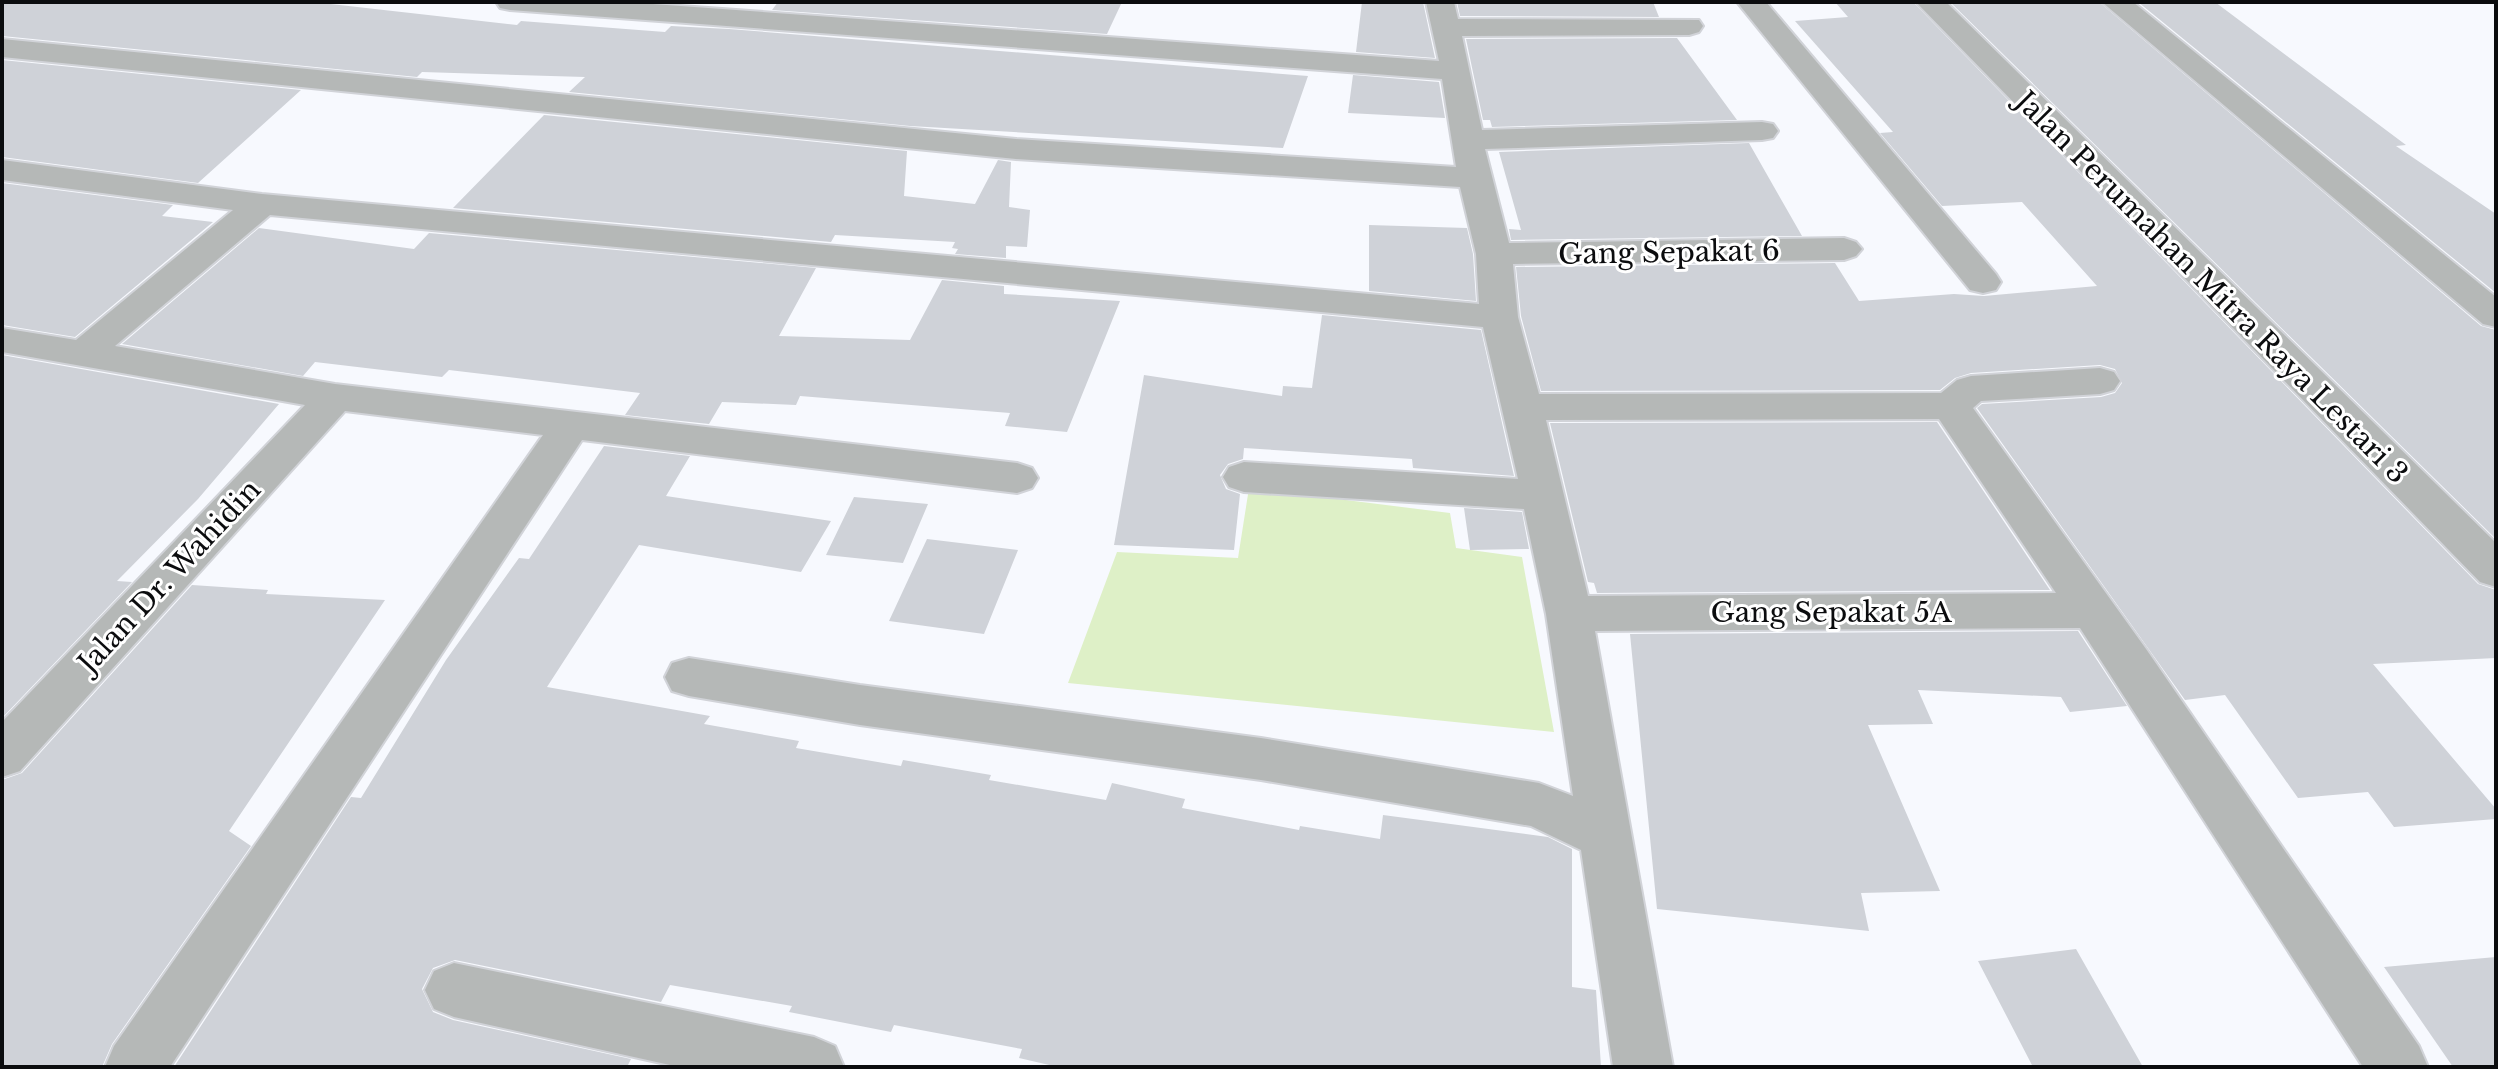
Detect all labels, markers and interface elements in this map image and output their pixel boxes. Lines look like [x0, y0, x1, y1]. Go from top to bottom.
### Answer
street label: Jalan Perumahan Mitra Raya Lestari 3 [2005, 81, 2415, 491]
street label: Gang Sepakat 6 [1558, 233, 1780, 272]
street label: Jalan Dr. Wahidin [68, 472, 268, 683]
street label: Gang Sepakat 5A [1710, 595, 1952, 630]

